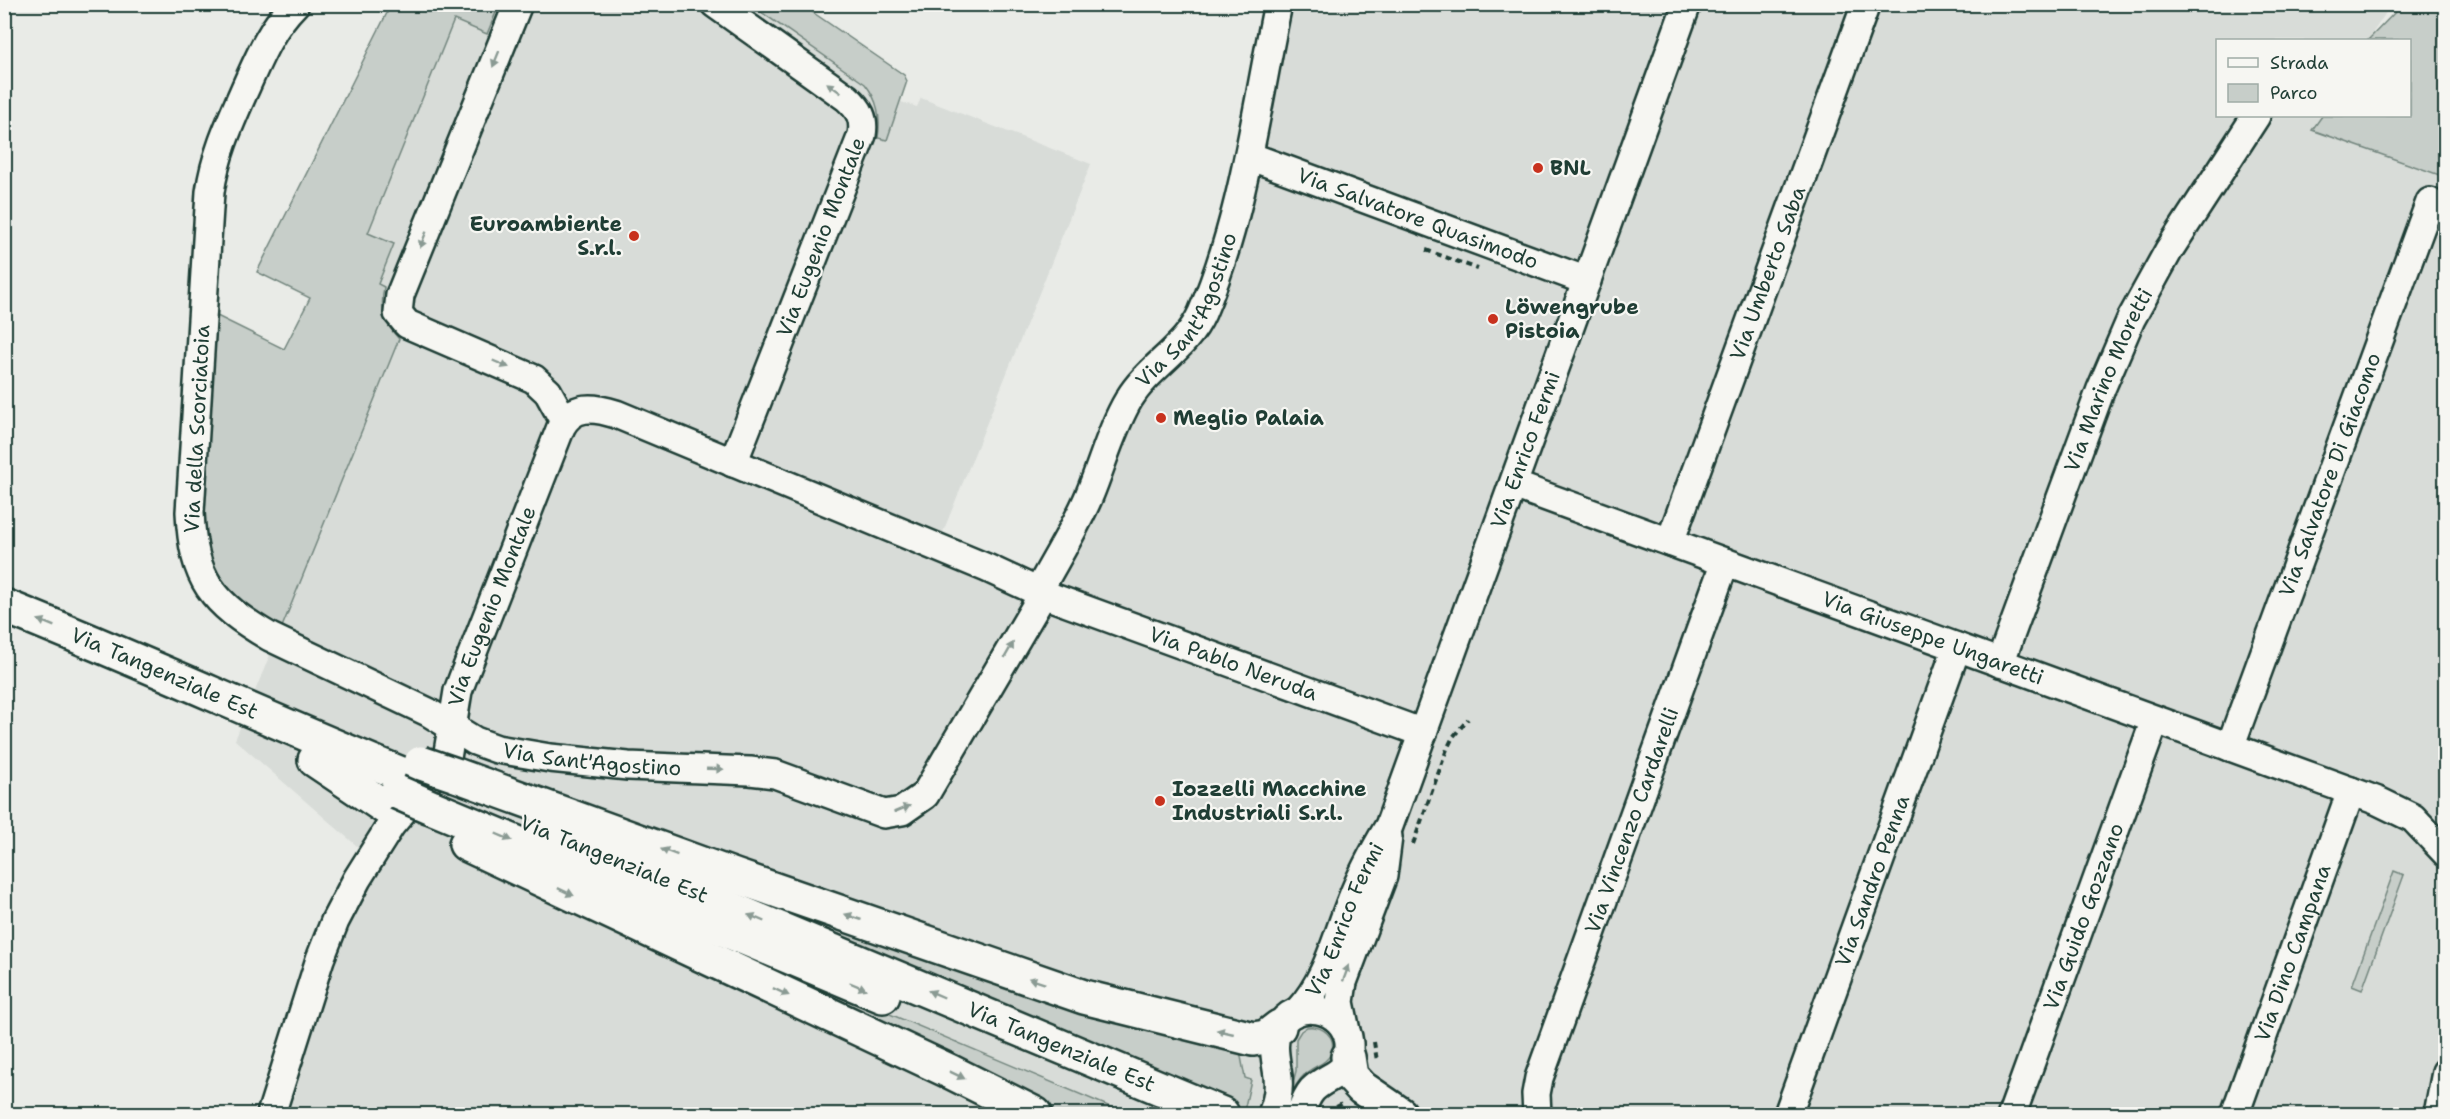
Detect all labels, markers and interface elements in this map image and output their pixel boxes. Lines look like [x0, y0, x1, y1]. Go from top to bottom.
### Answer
legend [2216, 39, 2411, 117]
one-way arrow [491, 50, 500, 68]
text: Strada [2270, 51, 2329, 75]
text: Parco [2270, 81, 2318, 105]
one-way arrow [826, 83, 841, 95]
street label: Via Eugenio Montale [770, 133, 872, 341]
place label: BNL [1550, 154, 1591, 182]
street label: Via Salvatore Quasimodo [1293, 161, 1542, 276]
marker: BNL [1531, 161, 1545, 175]
street label: Via Umberto Saba [1723, 182, 1812, 364]
place label: Euroambiente S.r.l. [469, 210, 622, 262]
marker: Euroambiente S.r.l. [627, 229, 641, 243]
street label: Via Sant'Agostino [1129, 229, 1243, 394]
one-way arrow [418, 231, 428, 249]
street label: Via Marino Moretti [2058, 283, 2159, 476]
place label: Löwengrube Pistoia [1505, 293, 1639, 345]
marker: Löwengrube Pistoia [1486, 312, 1500, 326]
street label: Via della Scorciatoia [178, 324, 216, 534]
street label: Via Salvatore Di Giacomo [2272, 349, 2387, 601]
one-way arrow [493, 359, 511, 369]
street label: Via Enrico Fermi [1484, 367, 1567, 532]
place label: Meglio Palaia [1173, 404, 1324, 432]
marker: Meglio Palaia [1154, 411, 1168, 425]
street label: Via Eugenio Montale [442, 502, 543, 708]
street label: Via Giuseppe Ungaretti [1818, 585, 2048, 692]
one-way arrow [37, 618, 55, 627]
street label: Via Pablo Neruda [1145, 620, 1321, 707]
street label: Via Tangenziale Est [67, 621, 262, 726]
one-way arrow [1004, 641, 1014, 658]
street label: Via Vincenzo Cardarelli [1578, 704, 1685, 937]
street label: Via Sant'Agostino [500, 736, 682, 782]
one-way arrow [705, 765, 724, 774]
place label: Iozzelli Macchine Industriali S.r.l. [1172, 775, 1367, 827]
street label: Via Sandro Penna [1828, 791, 1916, 971]
marker: Iozzelli Macchine Industriali S.r.l. [1153, 794, 1167, 808]
one-way arrow [893, 804, 911, 814]
street label: Via Tangenziale Est [516, 808, 712, 910]
street label: Via Guido Gozzano [2037, 819, 2130, 1014]
one-way arrow [495, 833, 513, 843]
street label: Via Enrico Fermi [1299, 837, 1391, 1002]
one-way arrow [660, 847, 678, 857]
street label: Via Dino Campana [2248, 860, 2338, 1046]
one-way arrow [557, 887, 575, 897]
one-way arrow [844, 912, 862, 921]
one-way arrow [747, 913, 765, 922]
one-way arrow [1341, 964, 1351, 982]
one-way arrow [1028, 976, 1046, 986]
one-way arrow [849, 982, 867, 991]
one-way arrow [772, 988, 789, 997]
one-way arrow [926, 989, 944, 999]
street label: Via Tangenziale Est [963, 995, 1160, 1099]
one-way arrow [1216, 1027, 1235, 1037]
one-way arrow [948, 1070, 966, 1080]

